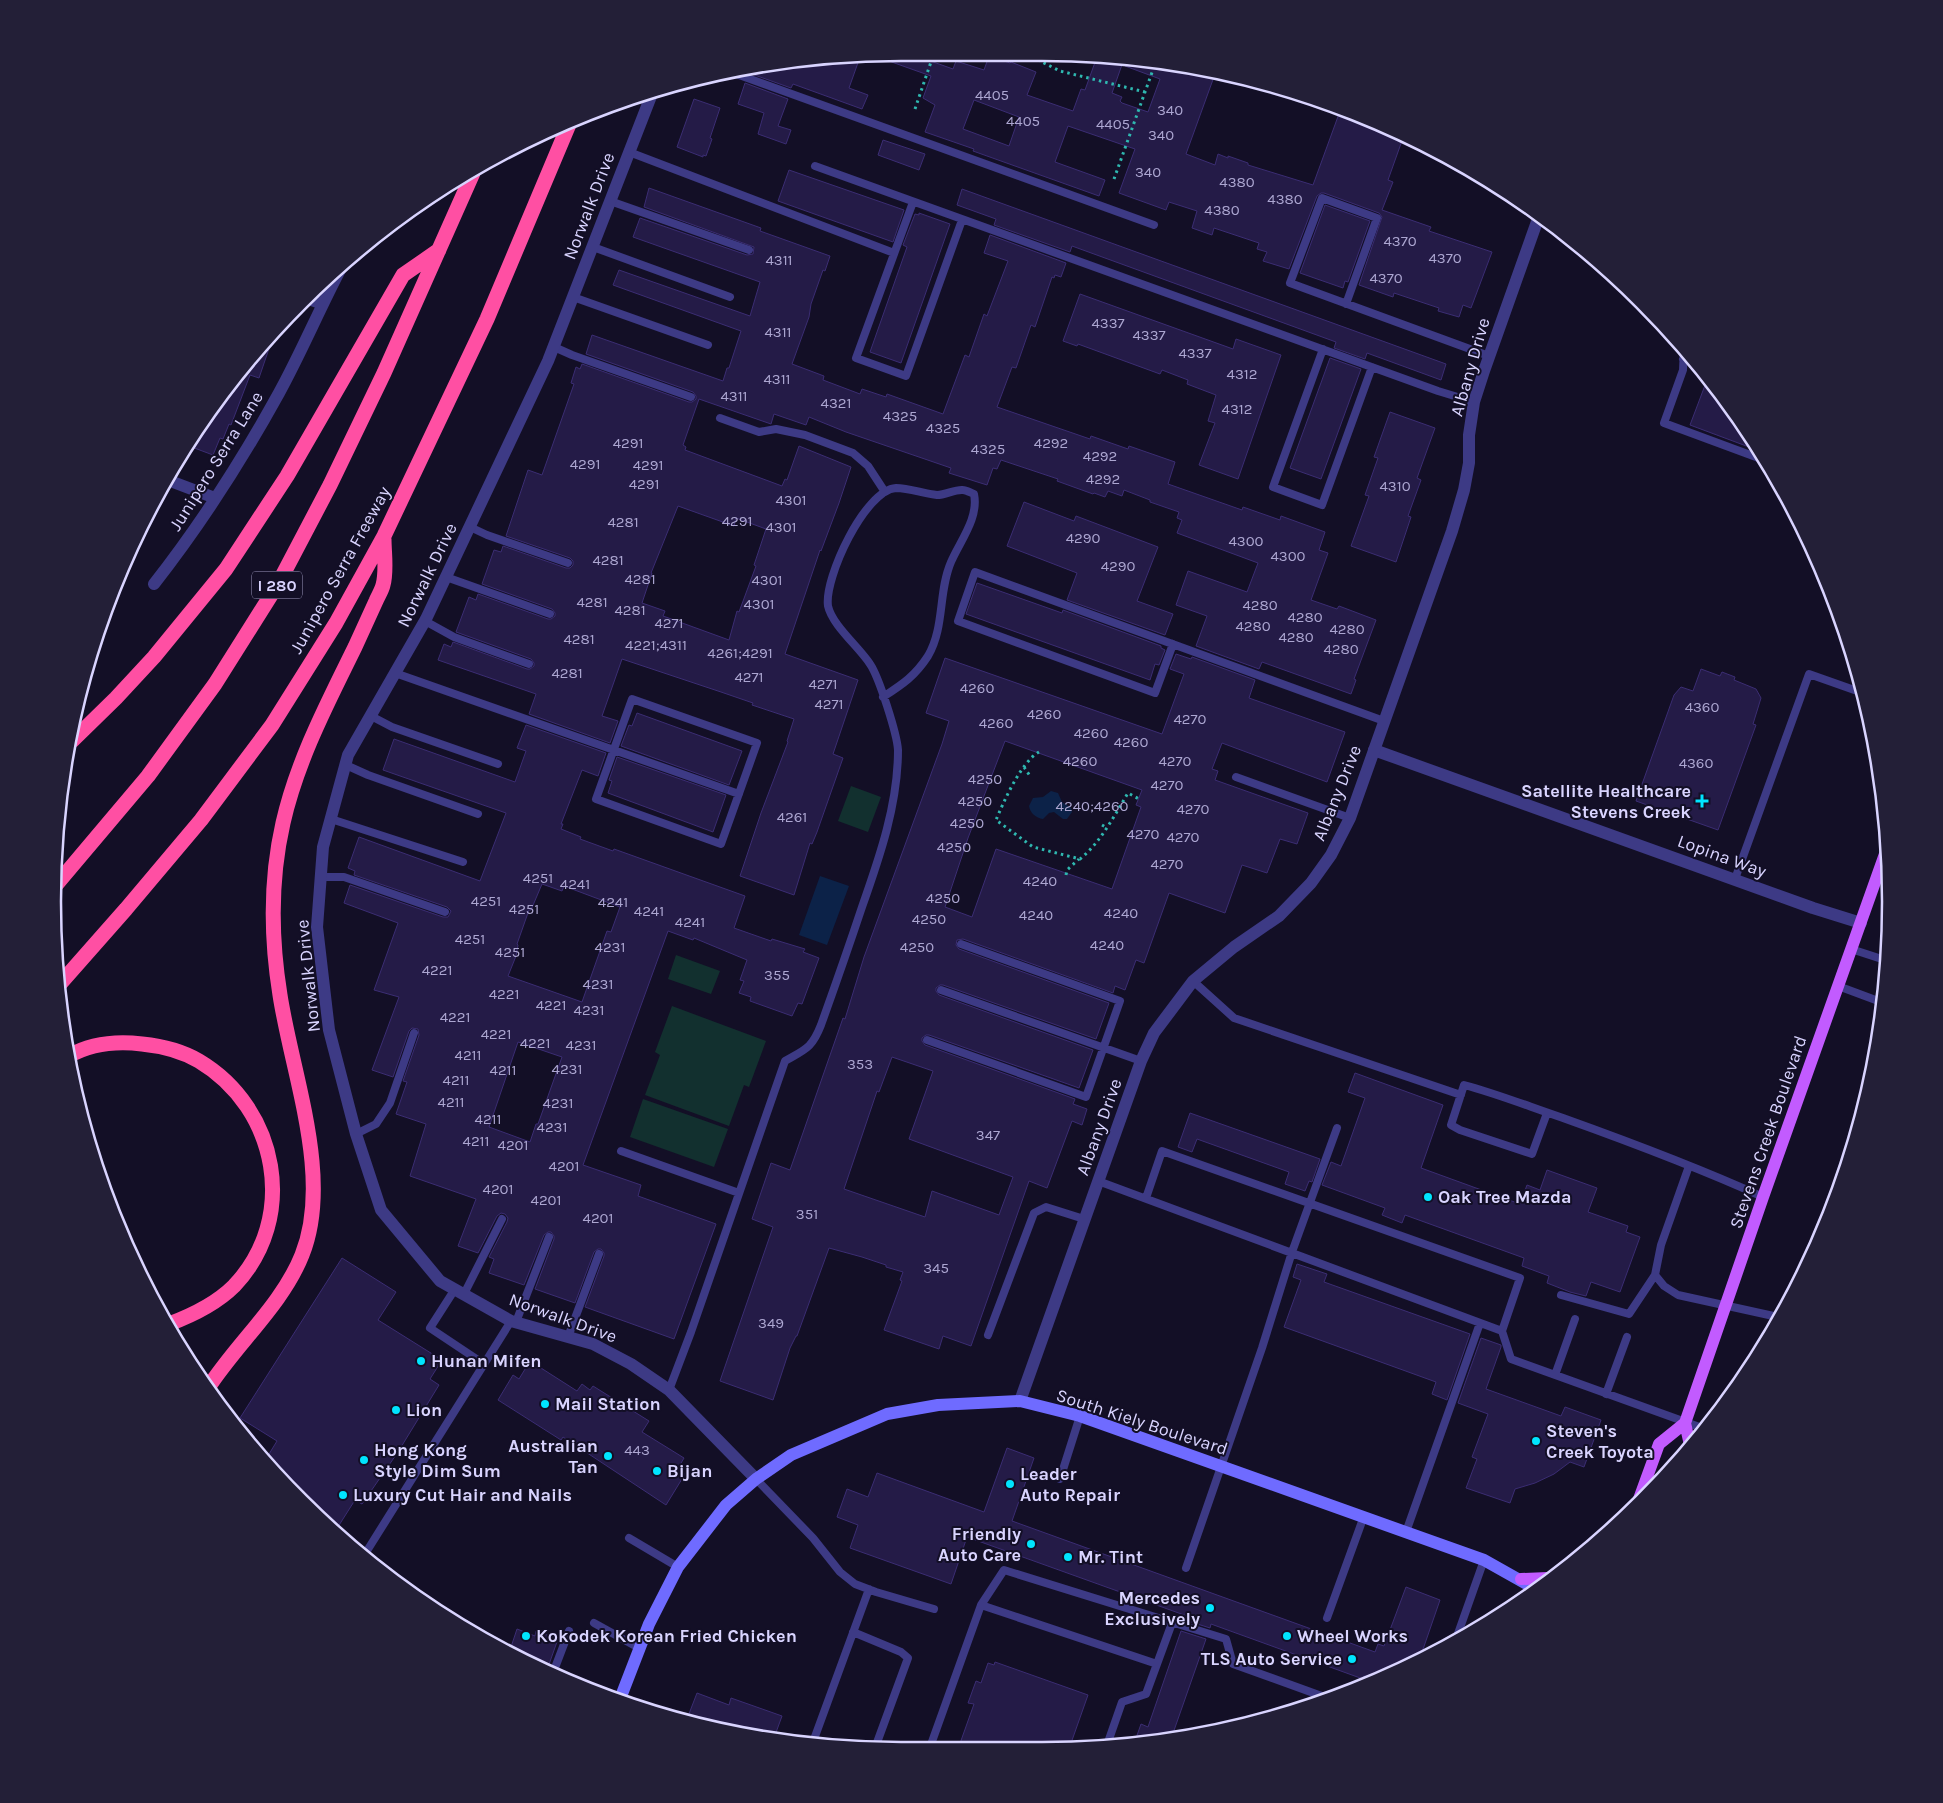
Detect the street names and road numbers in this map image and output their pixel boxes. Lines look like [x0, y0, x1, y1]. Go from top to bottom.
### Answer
street label: Norwalk Drive [558, 149, 620, 263]
street label: Albany Drive [1445, 315, 1495, 419]
street label: Junipero Serra Lane [164, 387, 268, 535]
street label: Junipero Serra Freeway [285, 482, 395, 657]
street label: Norwalk Drive [392, 519, 462, 631]
road number: I 280 [252, 572, 302, 598]
street label: Albany Drive [1308, 742, 1366, 844]
street label: Lopina Way [1675, 830, 1770, 882]
street label: Norwalk Drive [291, 919, 325, 1033]
street label: Stevens Creek Boulevard [1725, 1033, 1811, 1231]
street label: Albany Drive [1071, 1076, 1127, 1178]
street label: Norwalk Drive [506, 1288, 620, 1348]
street label: South Kiely Boulevard [1053, 1384, 1231, 1460]

